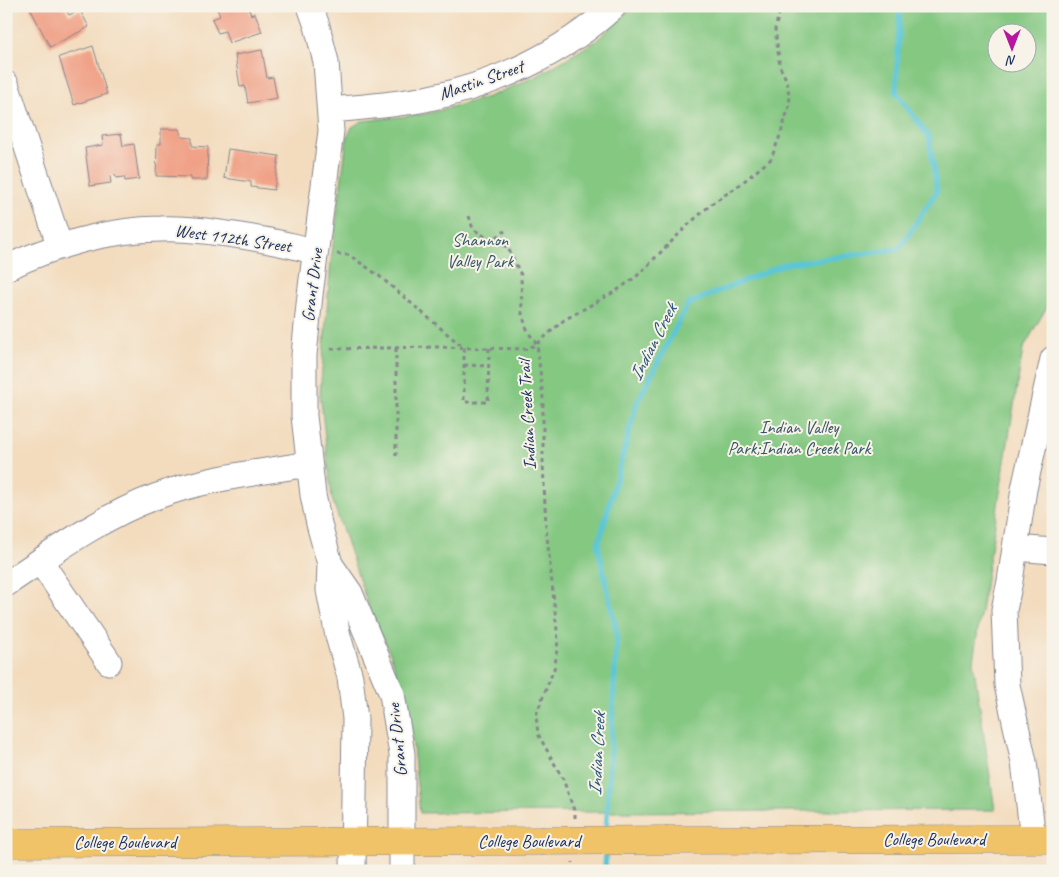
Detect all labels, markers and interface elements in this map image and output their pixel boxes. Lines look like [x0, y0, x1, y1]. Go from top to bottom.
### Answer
north arrow [986, 22, 1036, 72]
text: N [1005, 52, 1016, 69]
street label: Mastin Street [436, 54, 529, 105]
street label: West 112th Street [173, 219, 295, 257]
park label: Shannon Valley Park [447, 229, 515, 272]
street label: Grant Drive [297, 246, 328, 323]
water label: Indian Creek [623, 297, 684, 385]
street label: Indian Creek Trail [513, 357, 541, 470]
park label: Indian Valley Park;Indian Creek Park [728, 416, 872, 459]
street label: Grant Drive [382, 701, 412, 778]
water label: Indian Creek [583, 709, 611, 796]
street label: College Boulevard [883, 828, 988, 850]
street label: College Boulevard [478, 830, 583, 852]
street label: College Boulevard [74, 831, 179, 853]

